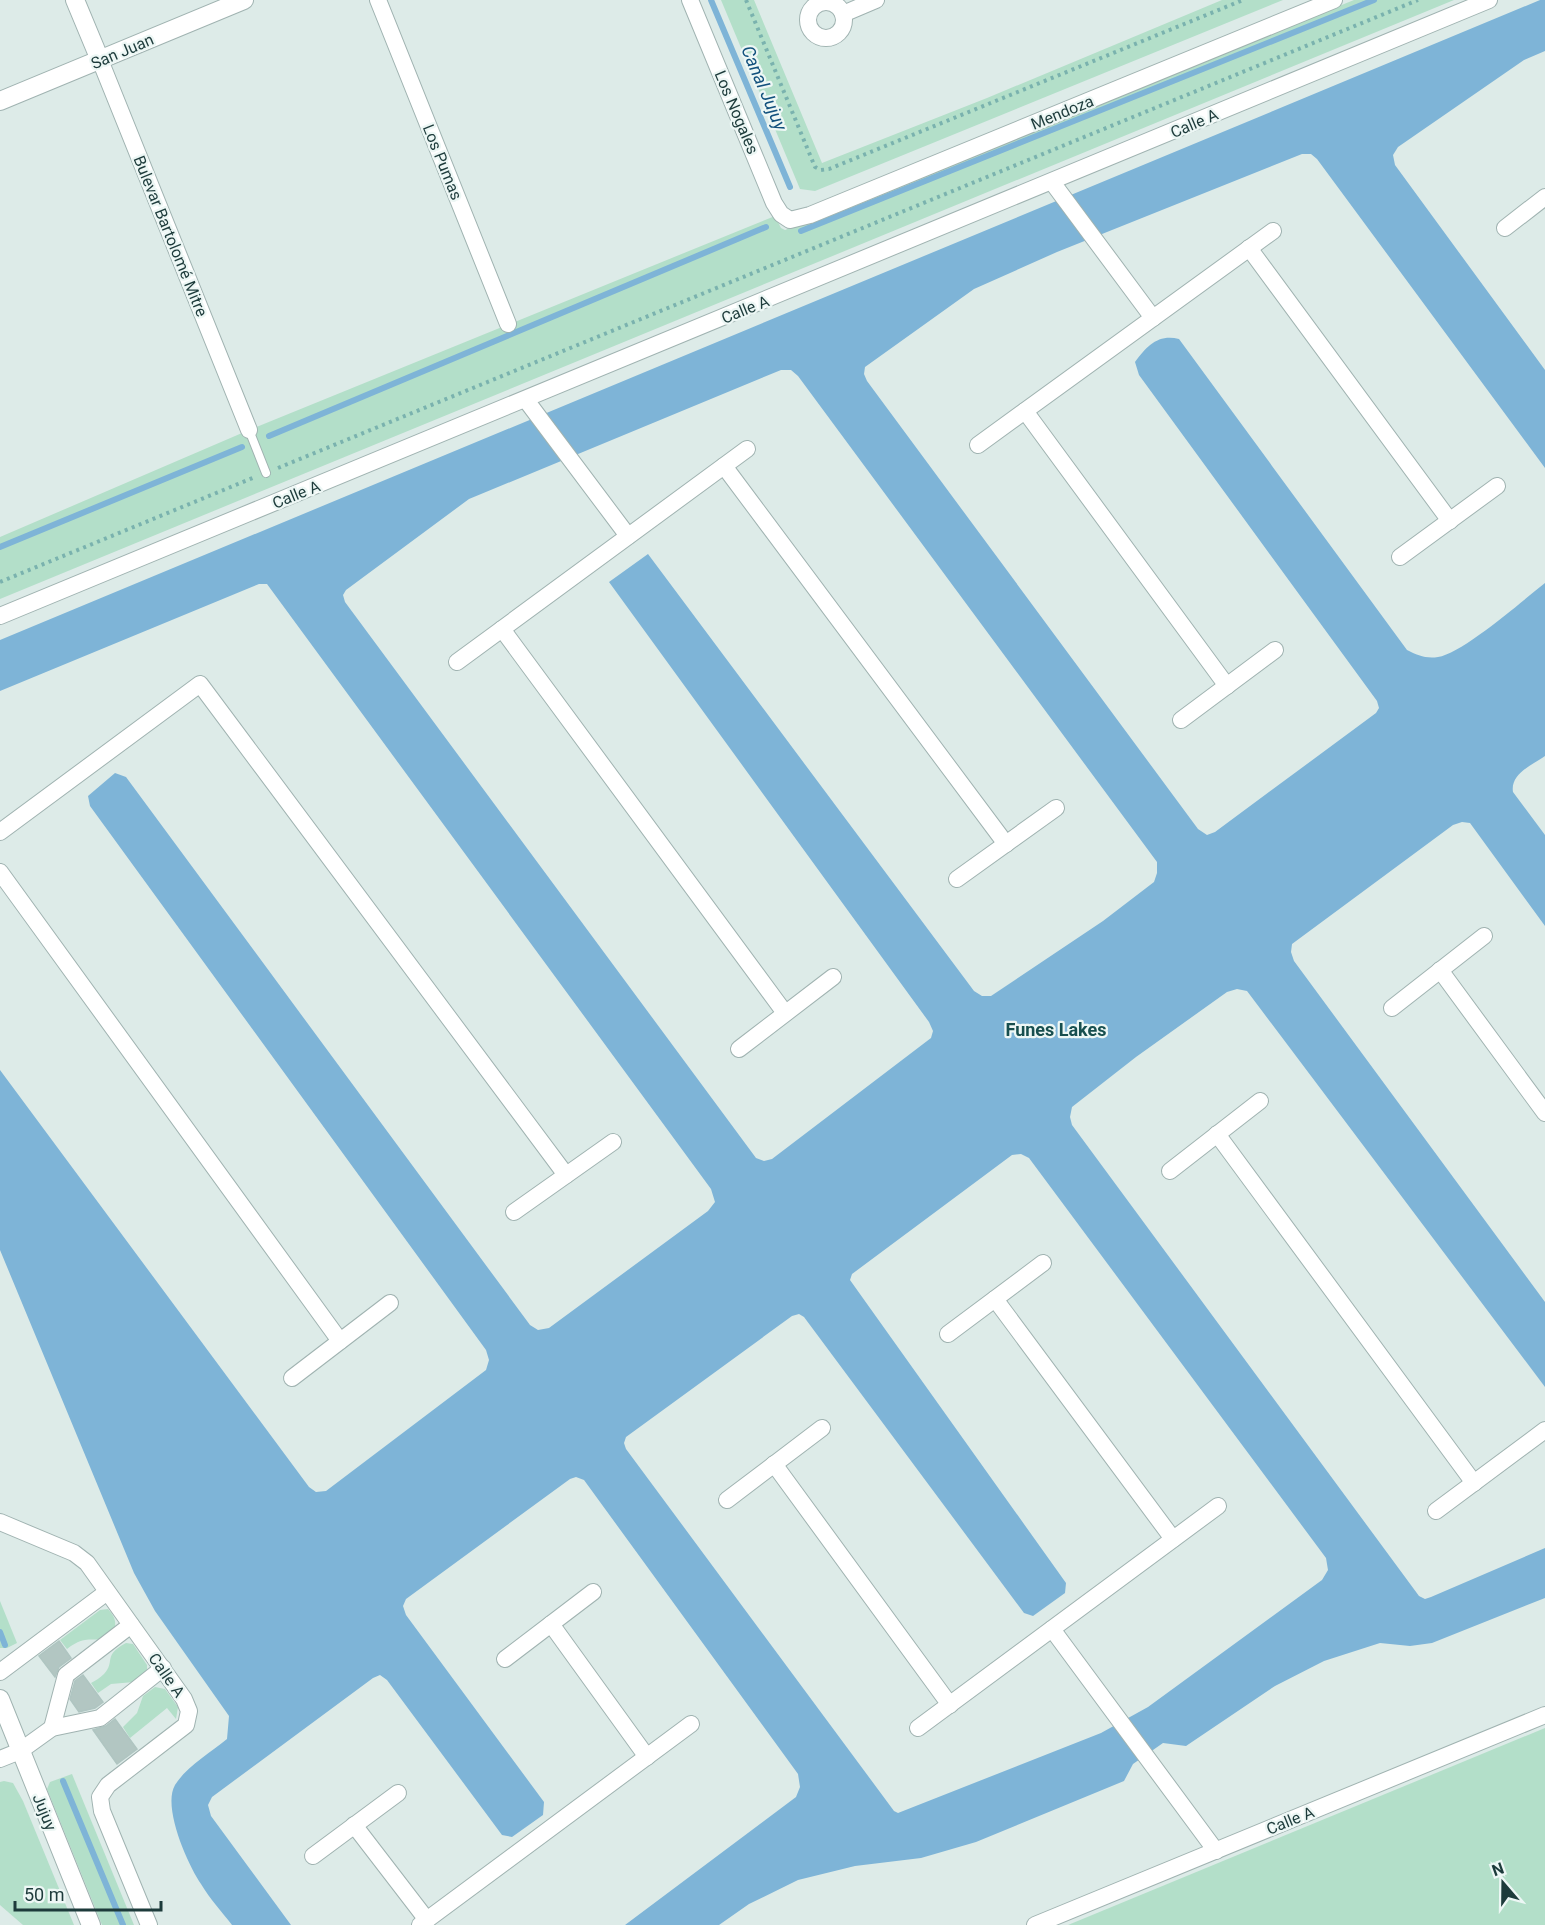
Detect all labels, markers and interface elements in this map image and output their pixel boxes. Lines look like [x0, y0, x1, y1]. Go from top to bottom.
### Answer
street label: San Juan [88, 30, 156, 73]
water label: Canal Jujuy [737, 42, 792, 134]
street label: Los Nogales [710, 68, 763, 157]
street label: Mendoza [1028, 91, 1096, 134]
street label: Calle A [1168, 105, 1221, 142]
street label: Los Pumas [419, 122, 466, 203]
street label: Bulevar Bartolomé Mitre [130, 153, 212, 319]
street label: Calle A [719, 291, 772, 328]
street label: Calle A [270, 476, 323, 513]
district label: Funes Lakes [1005, 1019, 1107, 1040]
street label: Calle A [145, 1649, 189, 1702]
street label: Jujuy [29, 1791, 61, 1834]
street label: Calle A [1264, 1802, 1317, 1839]
north arrow [1473, 1853, 1533, 1913]
text: N [1489, 1859, 1507, 1880]
scale bar [15, 1874, 160, 1912]
text: 50 m [24, 1884, 64, 1905]

